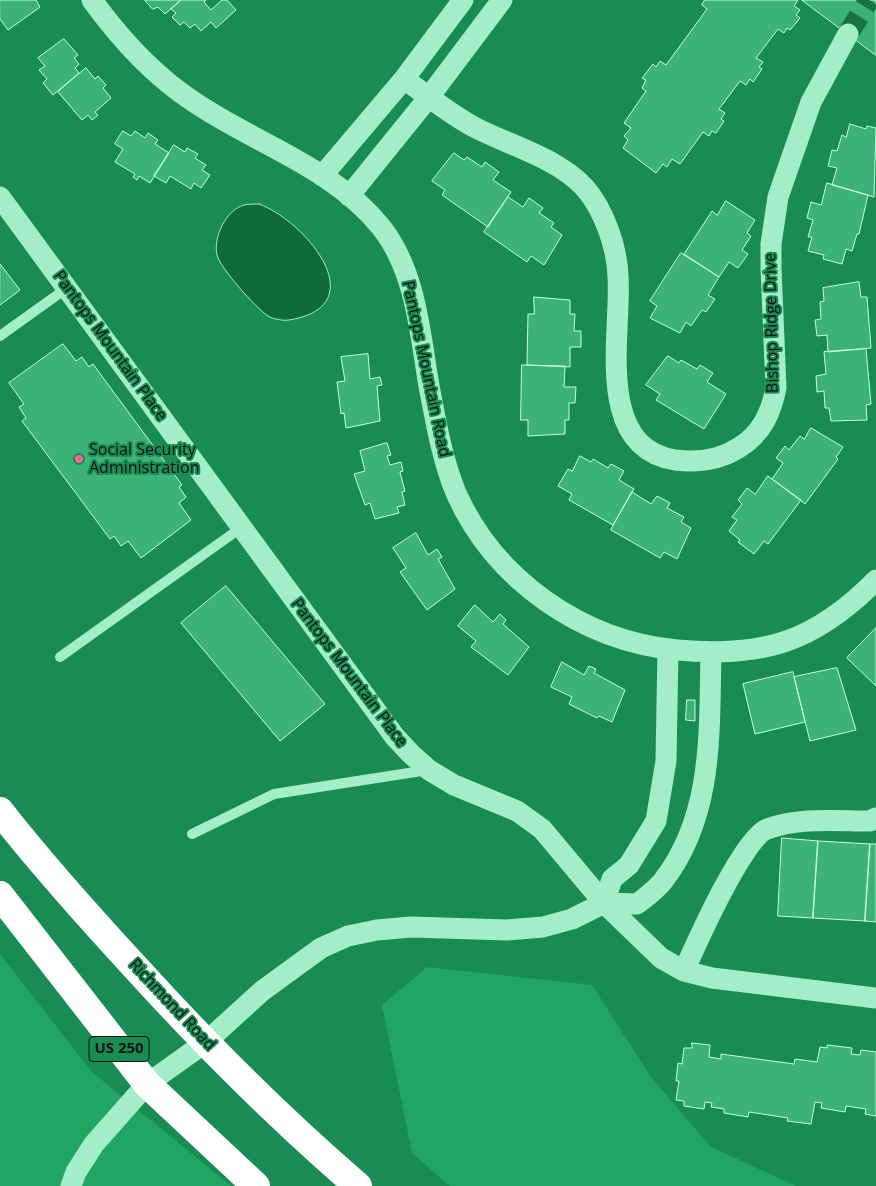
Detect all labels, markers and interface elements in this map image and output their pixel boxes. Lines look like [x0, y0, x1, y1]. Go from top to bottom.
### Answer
street label: Bishop Ridge Drive [761, 253, 783, 393]
street label: Pantops Mountain Place [49, 267, 171, 425]
street label: Pantops Mountain Road [398, 279, 454, 459]
place label: Social Security Administration [89, 440, 200, 478]
marker: Social Security Administration [73, 453, 85, 465]
street label: Pantops Mountain Place [287, 595, 411, 751]
street label: Richmond Road [125, 955, 219, 1055]
road number: US 250 [89, 1036, 149, 1062]

